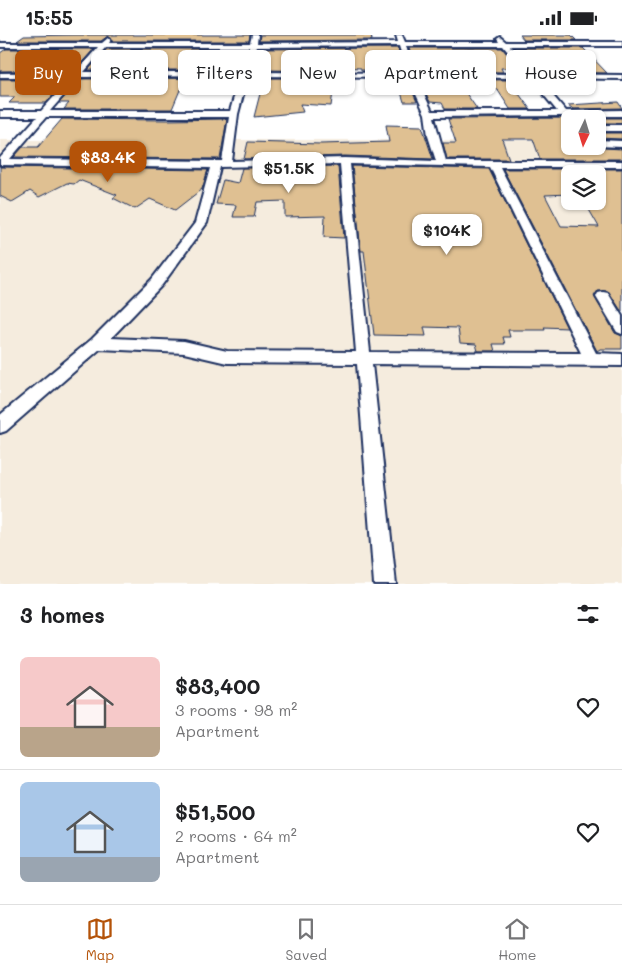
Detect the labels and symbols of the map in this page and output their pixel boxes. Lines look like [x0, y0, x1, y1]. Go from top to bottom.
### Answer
north arrow [561, 110, 606, 155]
pin: $83.4K [67, 141, 149, 183]
pin: $51.5K [248, 151, 330, 194]
pin: $104K [412, 213, 482, 256]

